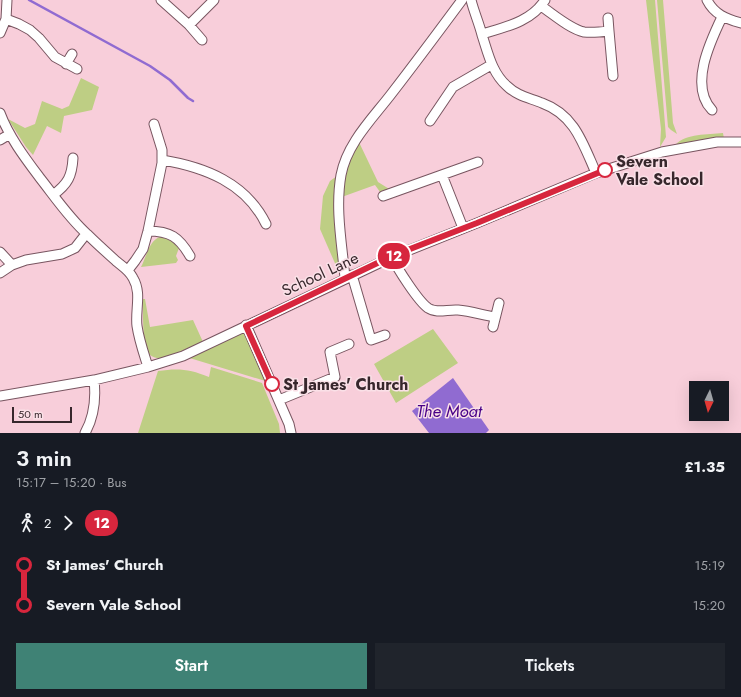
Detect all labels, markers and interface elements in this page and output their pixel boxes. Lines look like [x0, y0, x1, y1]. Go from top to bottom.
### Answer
place label: Severn Vale School [615, 150, 703, 191]
marker: Severn Vale School [597, 162, 613, 178]
line badge: 12 [376, 243, 412, 269]
street label: School Lane [278, 246, 362, 302]
text: 12 [386, 246, 402, 266]
place label: St James' Church [283, 373, 408, 396]
marker: St James' Church [264, 376, 280, 392]
north arrow [689, 381, 729, 421]
map controls [689, 381, 729, 421]
water label: The Moat [416, 399, 483, 423]
scale bar [12, 405, 72, 424]
text: 50 m [18, 406, 43, 422]
text: 3 min [16, 442, 72, 474]
text: £1.35 [684, 456, 725, 478]
text: 15:17 – 15:20 · Bus [16, 473, 126, 492]
icon: walk [16, 512, 38, 534]
icon: forward [57, 512, 79, 534]
text: 12 [93, 513, 110, 533]
text: 2 [44, 514, 51, 533]
text: St James' Church [46, 554, 164, 576]
text: 15:19 [695, 556, 725, 575]
text: Severn Vale School [46, 594, 181, 616]
text: 15:20 [693, 596, 725, 615]
button: Start [16, 643, 367, 689]
button: Tickets [375, 643, 725, 689]

